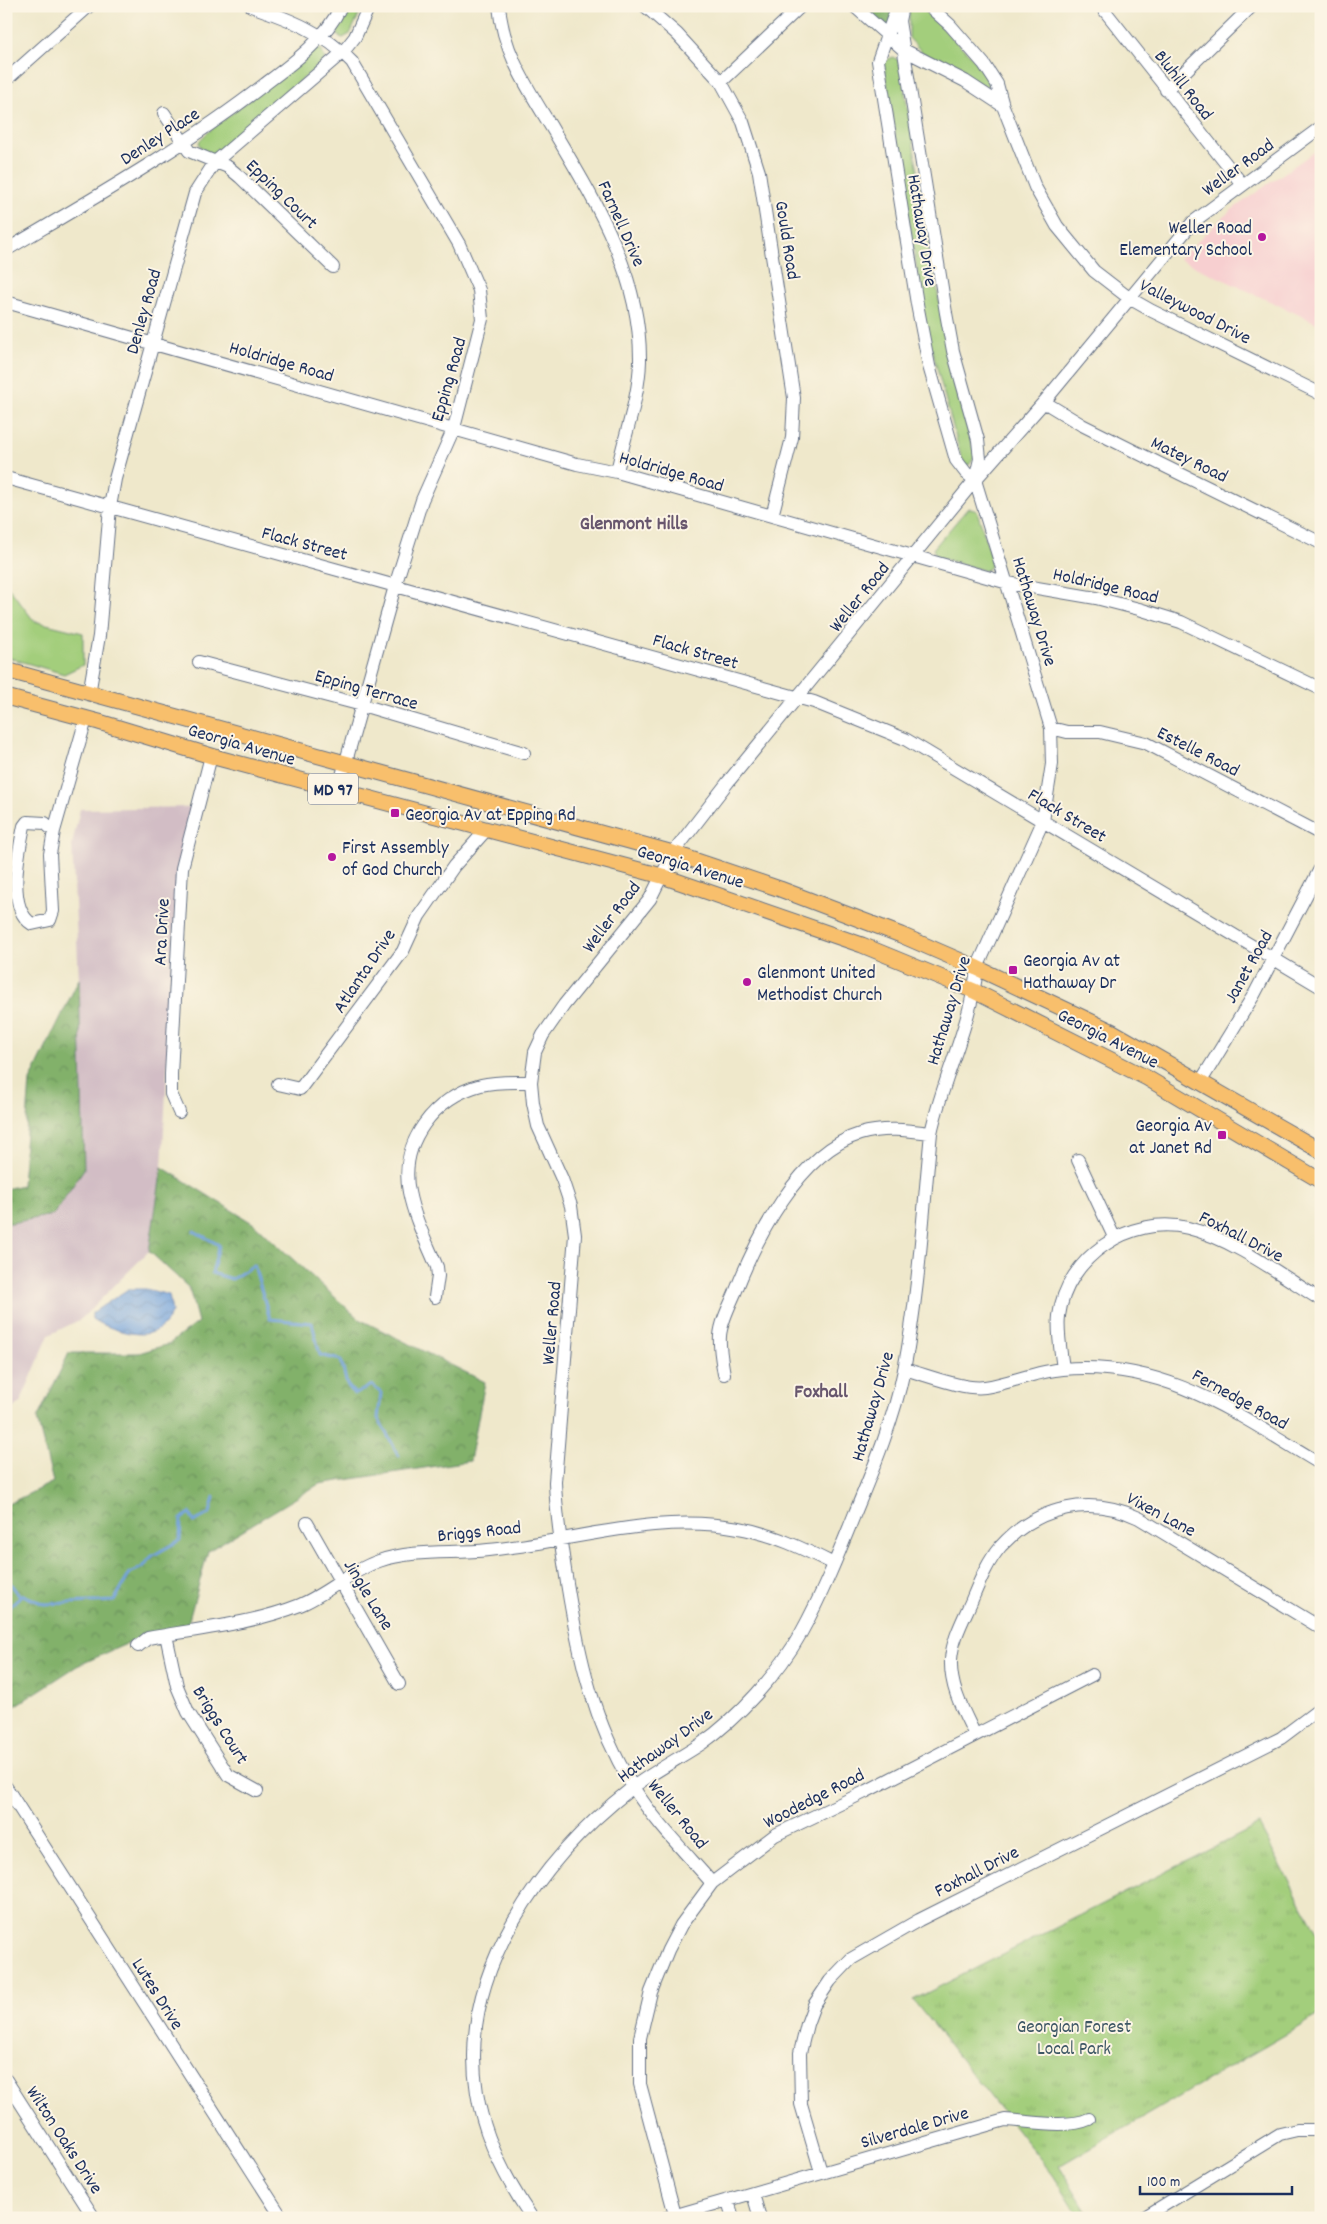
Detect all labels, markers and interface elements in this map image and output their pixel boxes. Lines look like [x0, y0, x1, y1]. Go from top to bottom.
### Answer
street label: Bluhill Road [1146, 45, 1218, 127]
street label: Denley Place [116, 102, 206, 174]
street label: Weller Road [1197, 133, 1281, 204]
street label: Epping Court [238, 154, 323, 237]
street label: Hathaway Drive [898, 173, 943, 289]
street label: Farnell Drive [589, 177, 651, 272]
street label: Gould Road [766, 199, 805, 282]
place label: Weller Road Elementary School [1119, 216, 1252, 265]
marker: Weller Road Elementary School [1256, 231, 1268, 243]
street label: Denley Road [120, 266, 170, 358]
street label: Valleywood Drive [1134, 273, 1255, 353]
street label: Epping Road [425, 335, 475, 425]
street label: Holdridge Road [226, 336, 336, 391]
street label: Matey Road [1145, 431, 1232, 491]
street label: Holdridge Road [616, 446, 726, 501]
district label: Glenmont Hills [580, 511, 688, 539]
street label: Flack Street [258, 521, 350, 570]
street label: Hathaway Drive [1003, 554, 1062, 670]
street label: Weller Road [824, 557, 898, 639]
street label: Holdridge Road [1050, 562, 1161, 613]
street label: Flack Street [649, 628, 741, 678]
street label: Epping Terrace [311, 664, 421, 719]
street label: Georgia Avenue [184, 718, 298, 775]
street label: Estelle Road [1152, 721, 1243, 785]
road number: MD 97 [308, 774, 358, 804]
street label: Flack Street [1022, 783, 1111, 851]
place label: Georgia Av at Epping Rd [405, 803, 576, 830]
marker: Georgia Av at Epping Rd [389, 807, 401, 819]
place label: First Assembly of God Church [342, 836, 449, 885]
street label: Georgia Avenue [633, 839, 747, 897]
marker: First Assembly of God Church [326, 851, 338, 863]
street label: Weller Road [577, 877, 649, 960]
street label: Ara Drive [148, 898, 179, 966]
street label: Atlanta Drive [328, 924, 404, 1020]
street label: Janet Road [1219, 926, 1281, 1009]
place label: Georgia Av at Hathaway Dr [1023, 949, 1120, 998]
street label: Hathaway Drive [921, 953, 980, 1069]
place label: Glenmont United Methodist Church [757, 961, 882, 1010]
marker: Georgia Av at Hathaway Dr [1007, 964, 1019, 976]
marker: Glenmont United Methodist Church [741, 976, 753, 988]
street label: Georgia Avenue [1052, 1003, 1163, 1077]
place label: Georgia Av at Janet Rd [1129, 1114, 1212, 1163]
marker: Georgia Av at Janet Rd [1216, 1129, 1228, 1141]
street label: Foxhall Drive [1193, 1205, 1287, 1271]
street label: Weller Road [536, 1280, 571, 1366]
street label: Hathaway Drive [846, 1349, 903, 1465]
street label: Fernedge Road [1186, 1363, 1292, 1439]
district label: Foxhall [794, 1379, 848, 1407]
street label: Vixen Lane [1121, 1487, 1200, 1546]
street label: Briggs Road [436, 1516, 523, 1551]
street label: Jingle Lane [335, 1555, 399, 1636]
street label: Briggs Court [184, 1681, 254, 1771]
street label: Hathaway Drive [612, 1703, 720, 1791]
street label: Woodedge Road [759, 1763, 870, 1837]
street label: Weller Road [639, 1774, 713, 1856]
street label: Foxhall Drive [931, 1840, 1025, 1906]
street label: Lutes Drive [123, 1954, 189, 2036]
park label: Georgian Forest Local Park [1017, 2015, 1131, 2064]
street label: Wilton Oaks Drive [18, 2082, 108, 2200]
street label: Silverdale Drive [858, 2101, 972, 2158]
scale bar [1140, 2164, 1292, 2196]
text: 100 m [1147, 2172, 1180, 2194]

